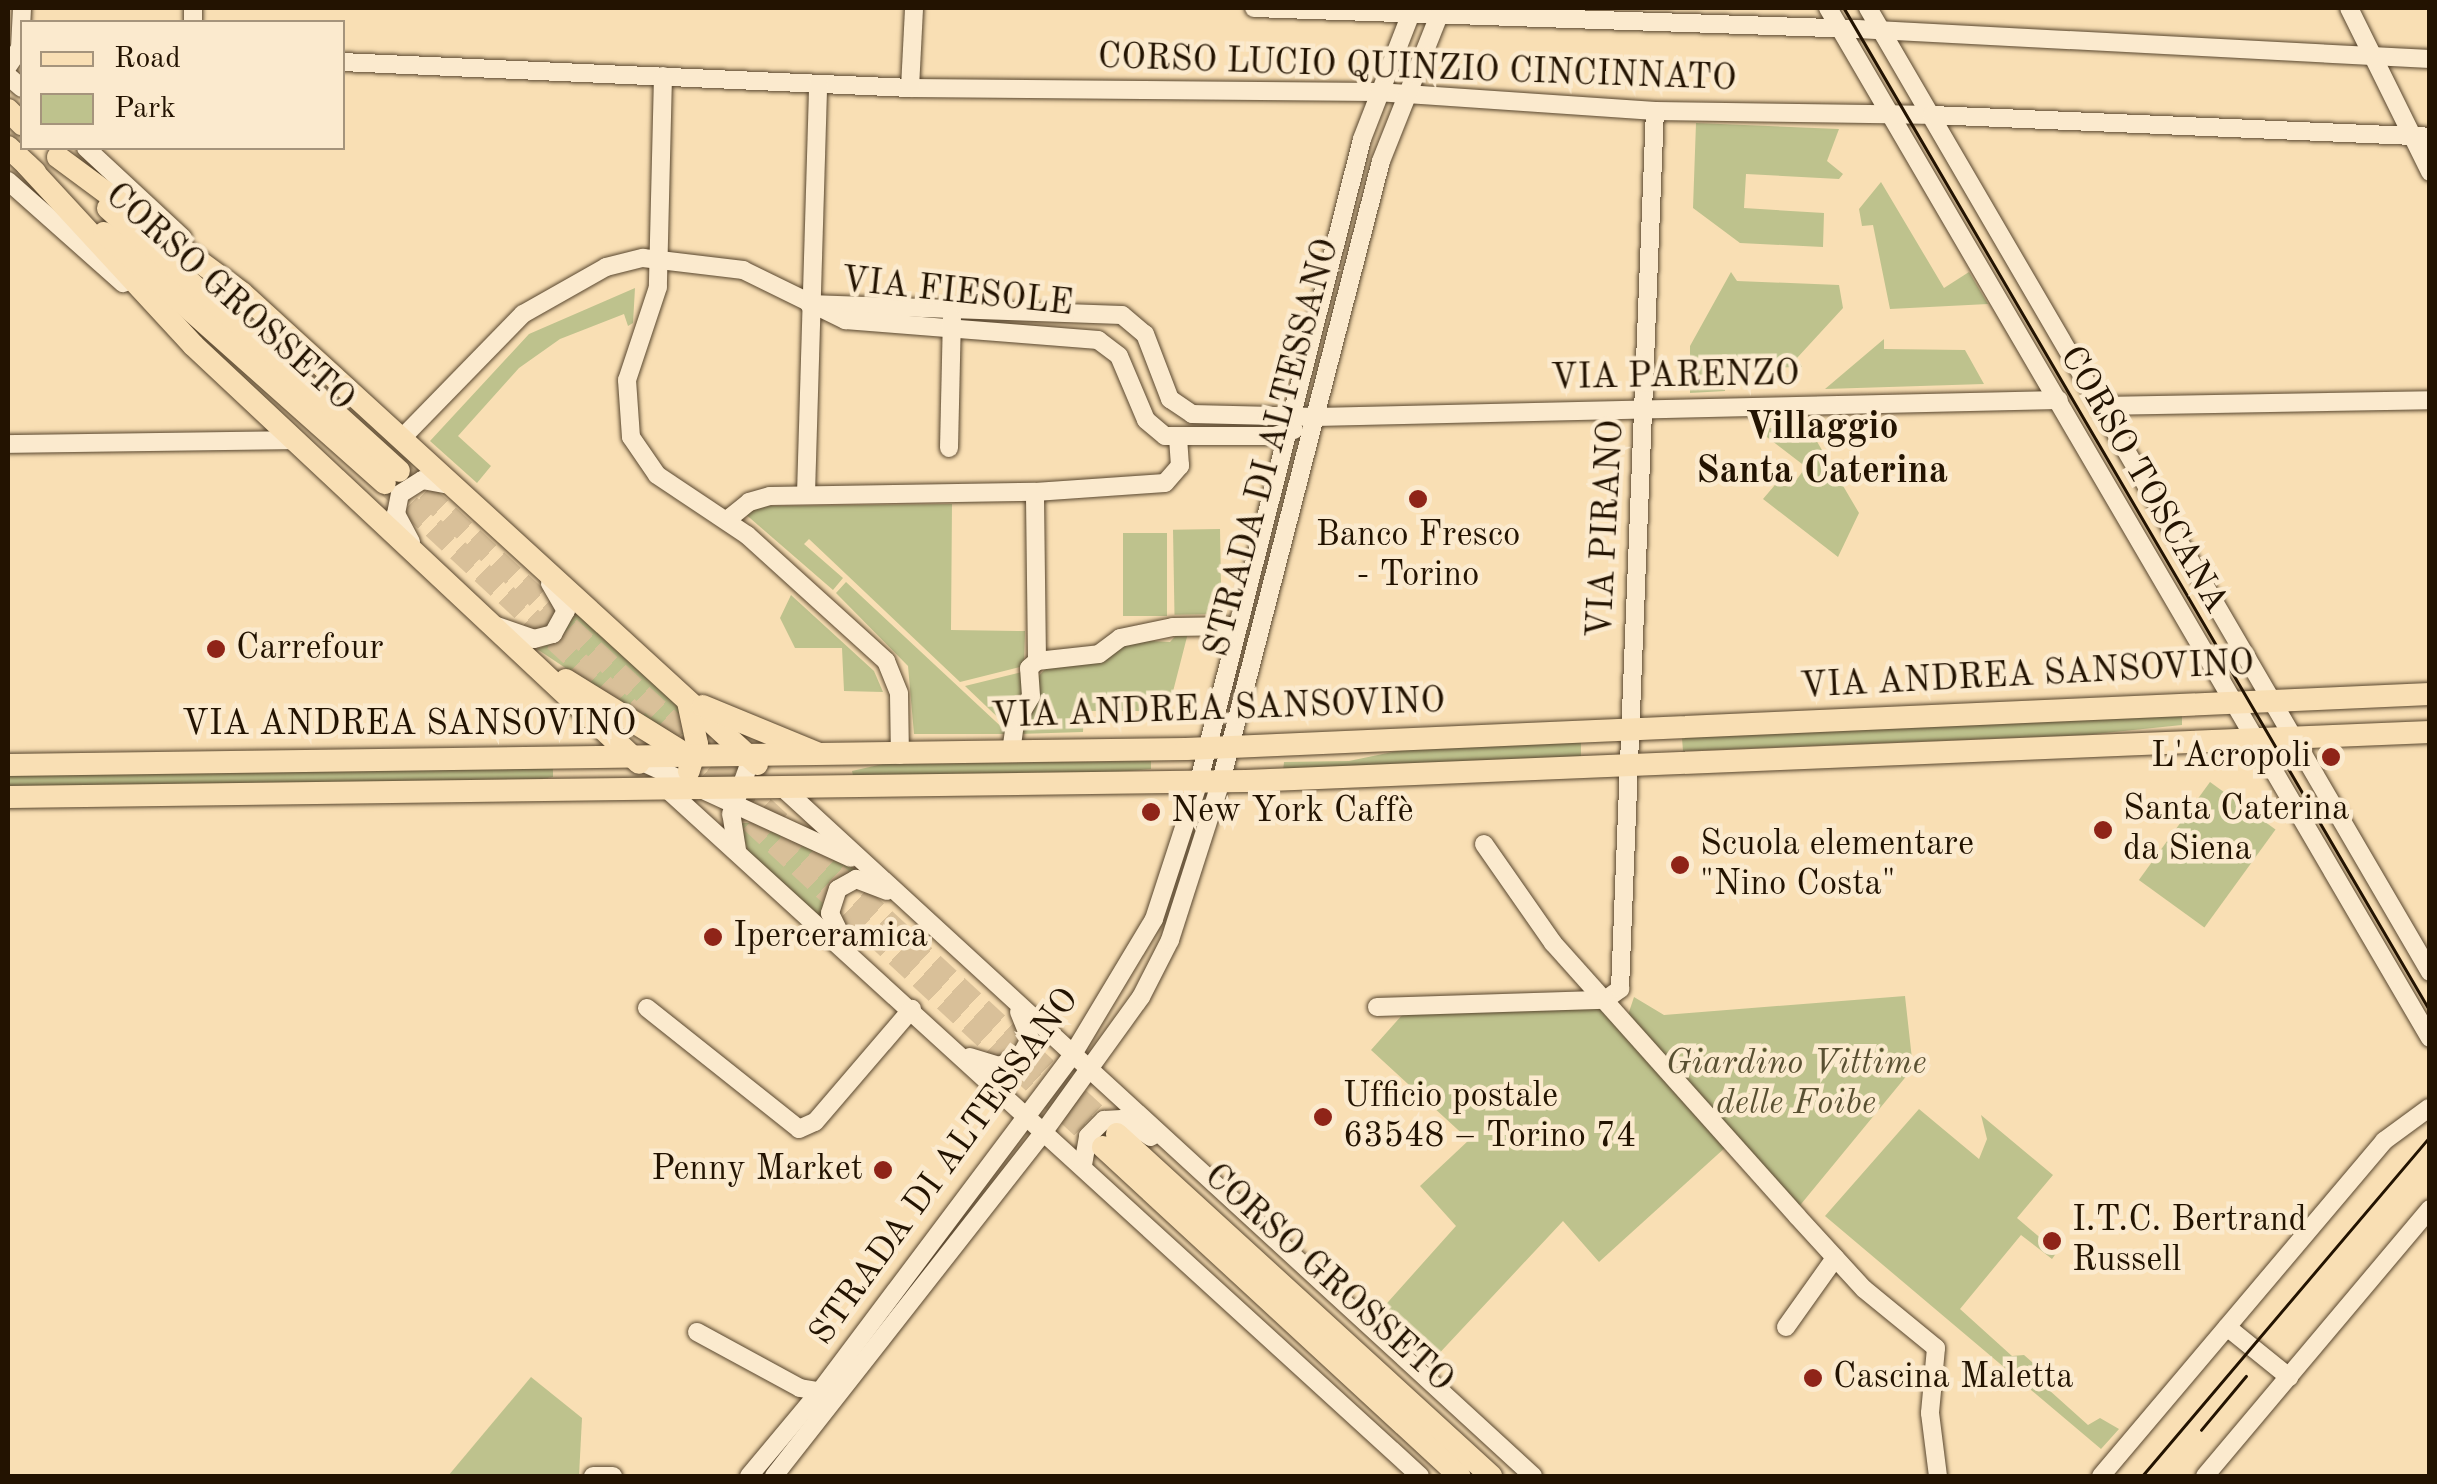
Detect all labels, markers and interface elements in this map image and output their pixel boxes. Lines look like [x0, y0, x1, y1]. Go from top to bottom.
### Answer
legend [20, 20, 345, 150]
street label: CORSO LUCIO QUINZIO CINCINNATO [1097, 37, 1737, 101]
text: Road [114, 44, 181, 74]
text: Park [114, 94, 176, 124]
street label: CORSO GROSSETO [96, 175, 362, 421]
street label: STRADA DI ALTESSANO [1197, 234, 1349, 662]
street label: VIA FIESOLE [839, 260, 1075, 326]
street label: CORSO TOSCANA [2050, 339, 2236, 621]
street label: VIA PARENZO [1550, 354, 1800, 400]
district label: Villaggio Santa Caterina [1696, 406, 1948, 496]
street label: VIA PIRANO [1580, 419, 1634, 639]
marker: Banco Fresco - Torino [1407, 488, 1429, 510]
place label: Banco Fresco - Torino [1316, 515, 1520, 597]
place label: Carrefour [236, 628, 383, 670]
marker: Carrefour [205, 638, 227, 660]
street label: VIA ANDREA SANSOVINO [1799, 643, 2255, 709]
street label: VIA ANDREA SANSOVINO [990, 681, 1446, 739]
street label: VIA ANDREA SANSOVINO [182, 704, 636, 746]
place label: L'Acropoli [2151, 736, 2311, 778]
marker: L'Acropoli [2320, 746, 2342, 768]
place label: Santa Caterina da Siena [2123, 789, 2349, 871]
place label: New York Caffè [1171, 791, 1414, 833]
marker: New York Caffè [1140, 801, 1162, 823]
marker: Santa Caterina da Siena [2092, 819, 2114, 841]
place label: Scuola elementare "Nino Costa" [1700, 824, 1974, 906]
marker: Scuola elementare "Nino Costa" [1669, 854, 1691, 876]
place label: Iperceramica [733, 916, 928, 958]
marker: Iperceramica [702, 926, 724, 948]
street label: STRADA DI ALTESSANO [801, 980, 1089, 1354]
park label: Giardino Vittime delle Foibe [1665, 1043, 1927, 1125]
place label: Ufficio postale 63548 – Torino 74 [1343, 1076, 1636, 1158]
marker: Ufficio postale 63548 – Torino 74 [1312, 1106, 1334, 1128]
place label: Penny Market [651, 1149, 863, 1191]
street label: CORSO GROSSETO [1195, 1156, 1461, 1402]
marker: Penny Market [872, 1159, 894, 1181]
place label: I.T.C. Bertrand Russell [2072, 1200, 2307, 1282]
marker: I.T.C. Bertrand Russell [2041, 1230, 2063, 1252]
place label: Cascina Maletta [1833, 1357, 2074, 1399]
marker: Cascina Maletta [1802, 1367, 1824, 1389]

